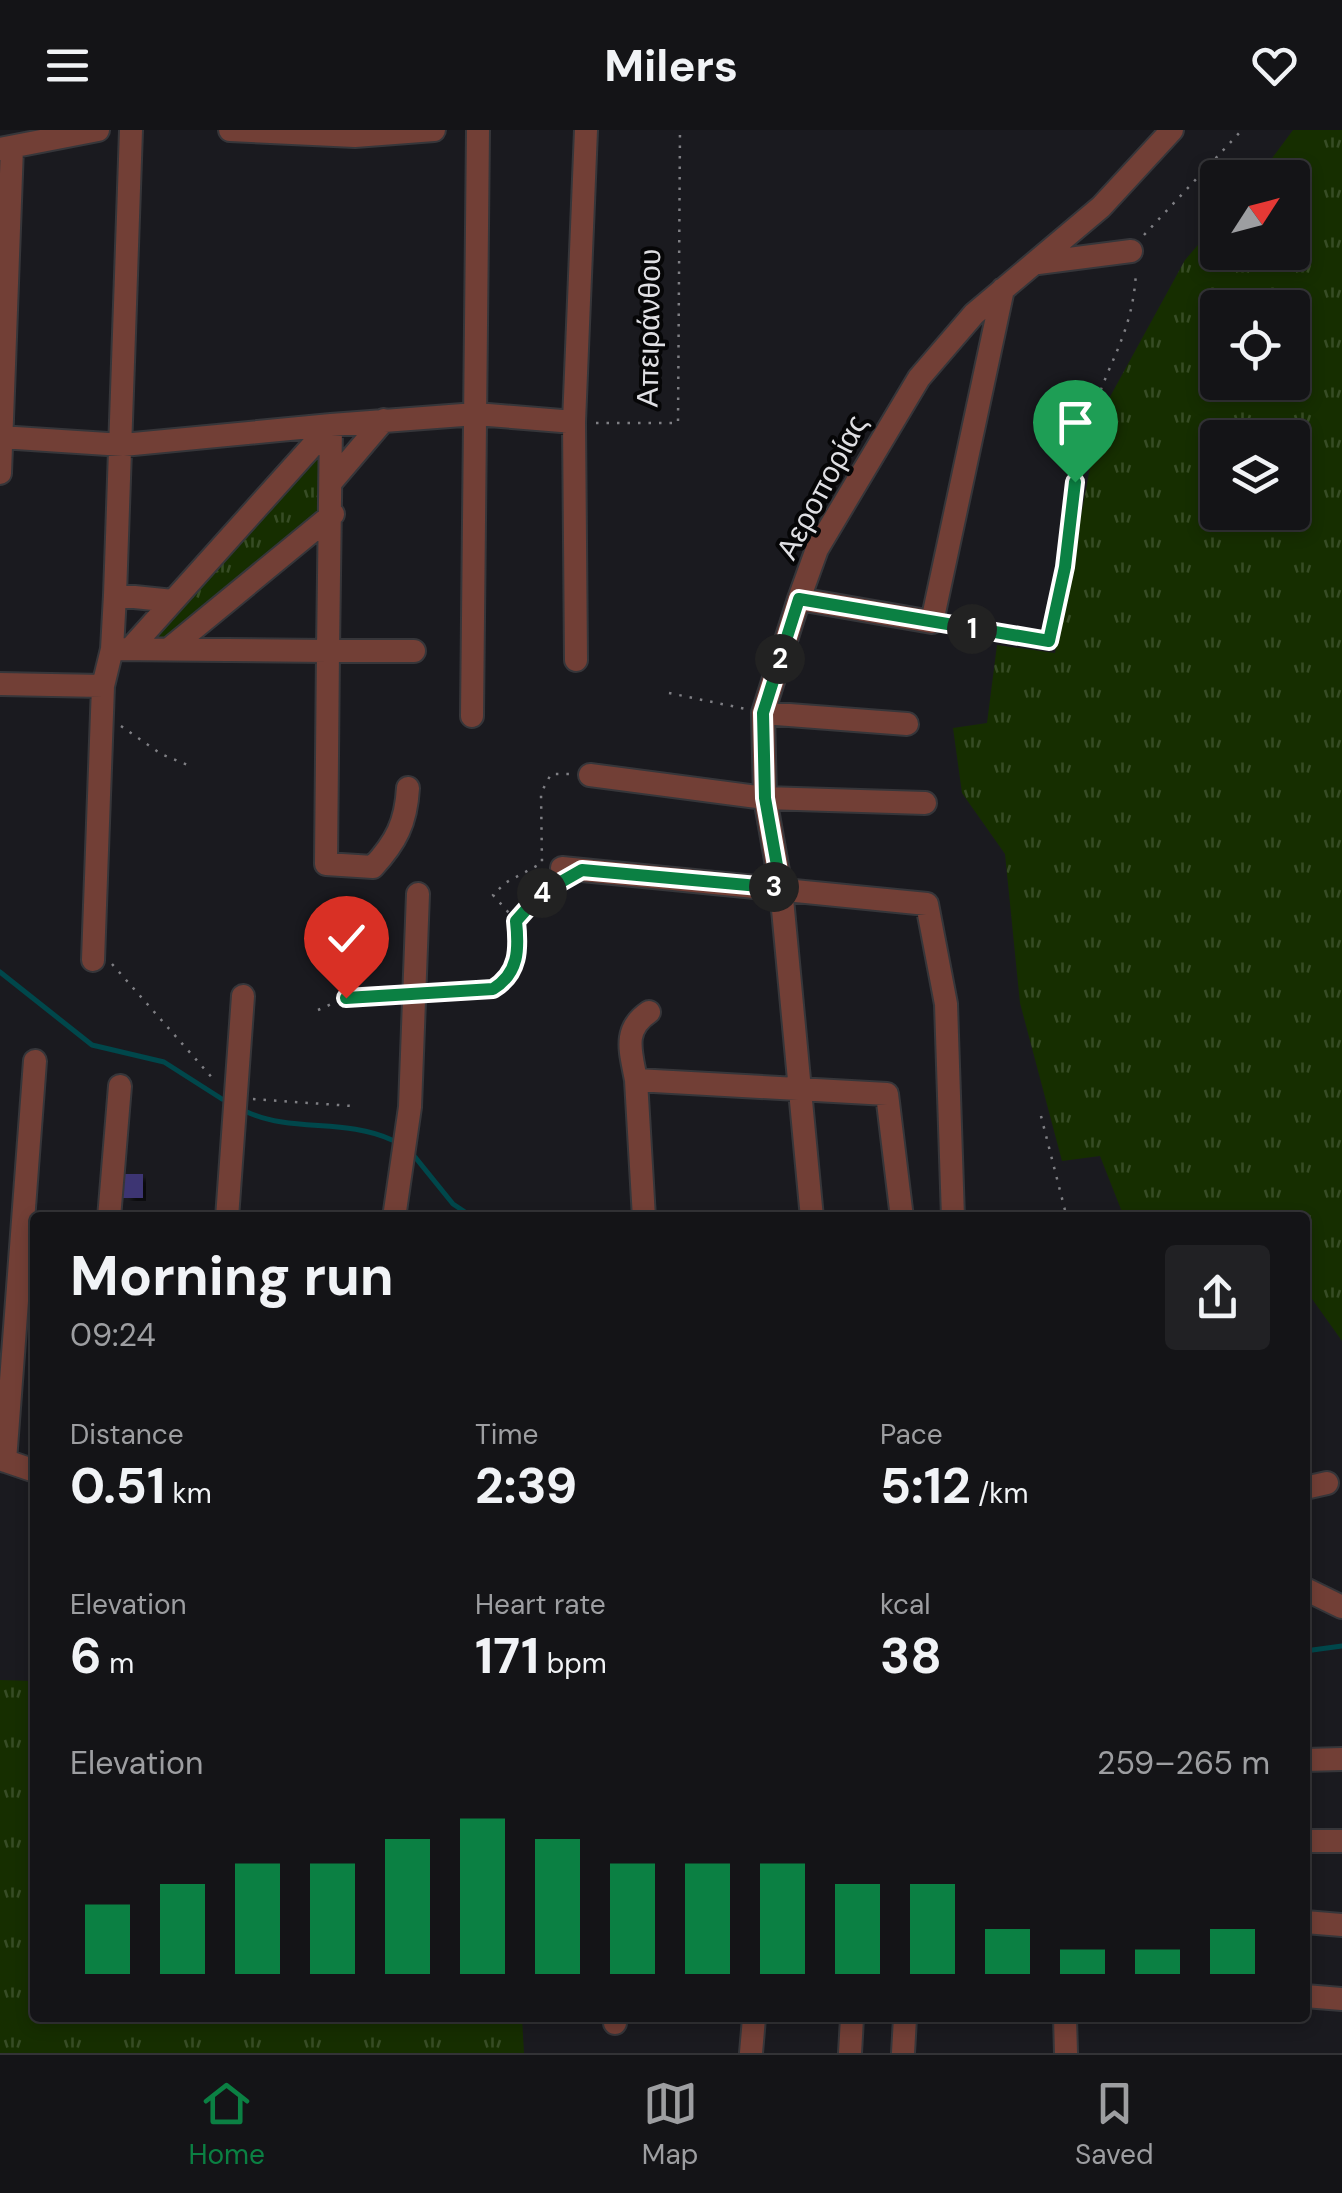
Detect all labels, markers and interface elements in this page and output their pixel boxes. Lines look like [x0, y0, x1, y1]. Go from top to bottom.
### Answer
text: Milers [604, 36, 738, 95]
icon: menu [40, 38, 95, 93]
icon: heart [1247, 38, 1302, 93]
north arrow [1200, 160, 1310, 270]
map controls [1200, 160, 1310, 530]
street label: Απειράνθου [628, 248, 669, 408]
button: locate [1200, 290, 1310, 400]
pin [1033, 380, 1118, 483]
icon: arrive [1048, 395, 1103, 450]
street label: Αεροπορίας [767, 408, 876, 566]
button: layers [1200, 420, 1310, 530]
pin: 1 [947, 604, 997, 654]
text: 1 [967, 610, 977, 647]
pin: 2 [755, 634, 805, 684]
text: 2 [772, 640, 788, 677]
pin: 3 [749, 862, 799, 912]
pin: 4 [517, 868, 567, 918]
text: 3 [766, 868, 782, 905]
text: 4 [533, 874, 551, 911]
pin [304, 896, 389, 999]
icon: check [319, 911, 374, 966]
text: Morning run [70, 1240, 394, 1312]
button: share [1165, 1245, 1270, 1350]
text: 09:24 [70, 1314, 156, 1356]
text: Distance [70, 1416, 184, 1453]
text: Time [475, 1416, 538, 1453]
text: Pace [880, 1416, 943, 1453]
text: 0.51 [70, 1453, 165, 1519]
text: 2:39 [475, 1453, 577, 1519]
text: 5:12 [880, 1453, 971, 1519]
text: km [165, 1475, 212, 1512]
text: /km [971, 1475, 1028, 1512]
text: Elevation [70, 1586, 187, 1623]
text: Heart rate [475, 1586, 606, 1623]
text: kcal [880, 1586, 931, 1623]
text: 6 [70, 1623, 102, 1689]
text: 171 [475, 1623, 539, 1689]
text: 38 [880, 1623, 942, 1689]
text: m [102, 1645, 134, 1682]
text: bpm [539, 1645, 607, 1682]
text: Elevation [70, 1742, 203, 1784]
text: 259–265 m [1097, 1742, 1270, 1784]
tab: Home [188, 2076, 265, 2173]
tab: Map [642, 2076, 698, 2173]
tab: Saved [1075, 2076, 1154, 2173]

